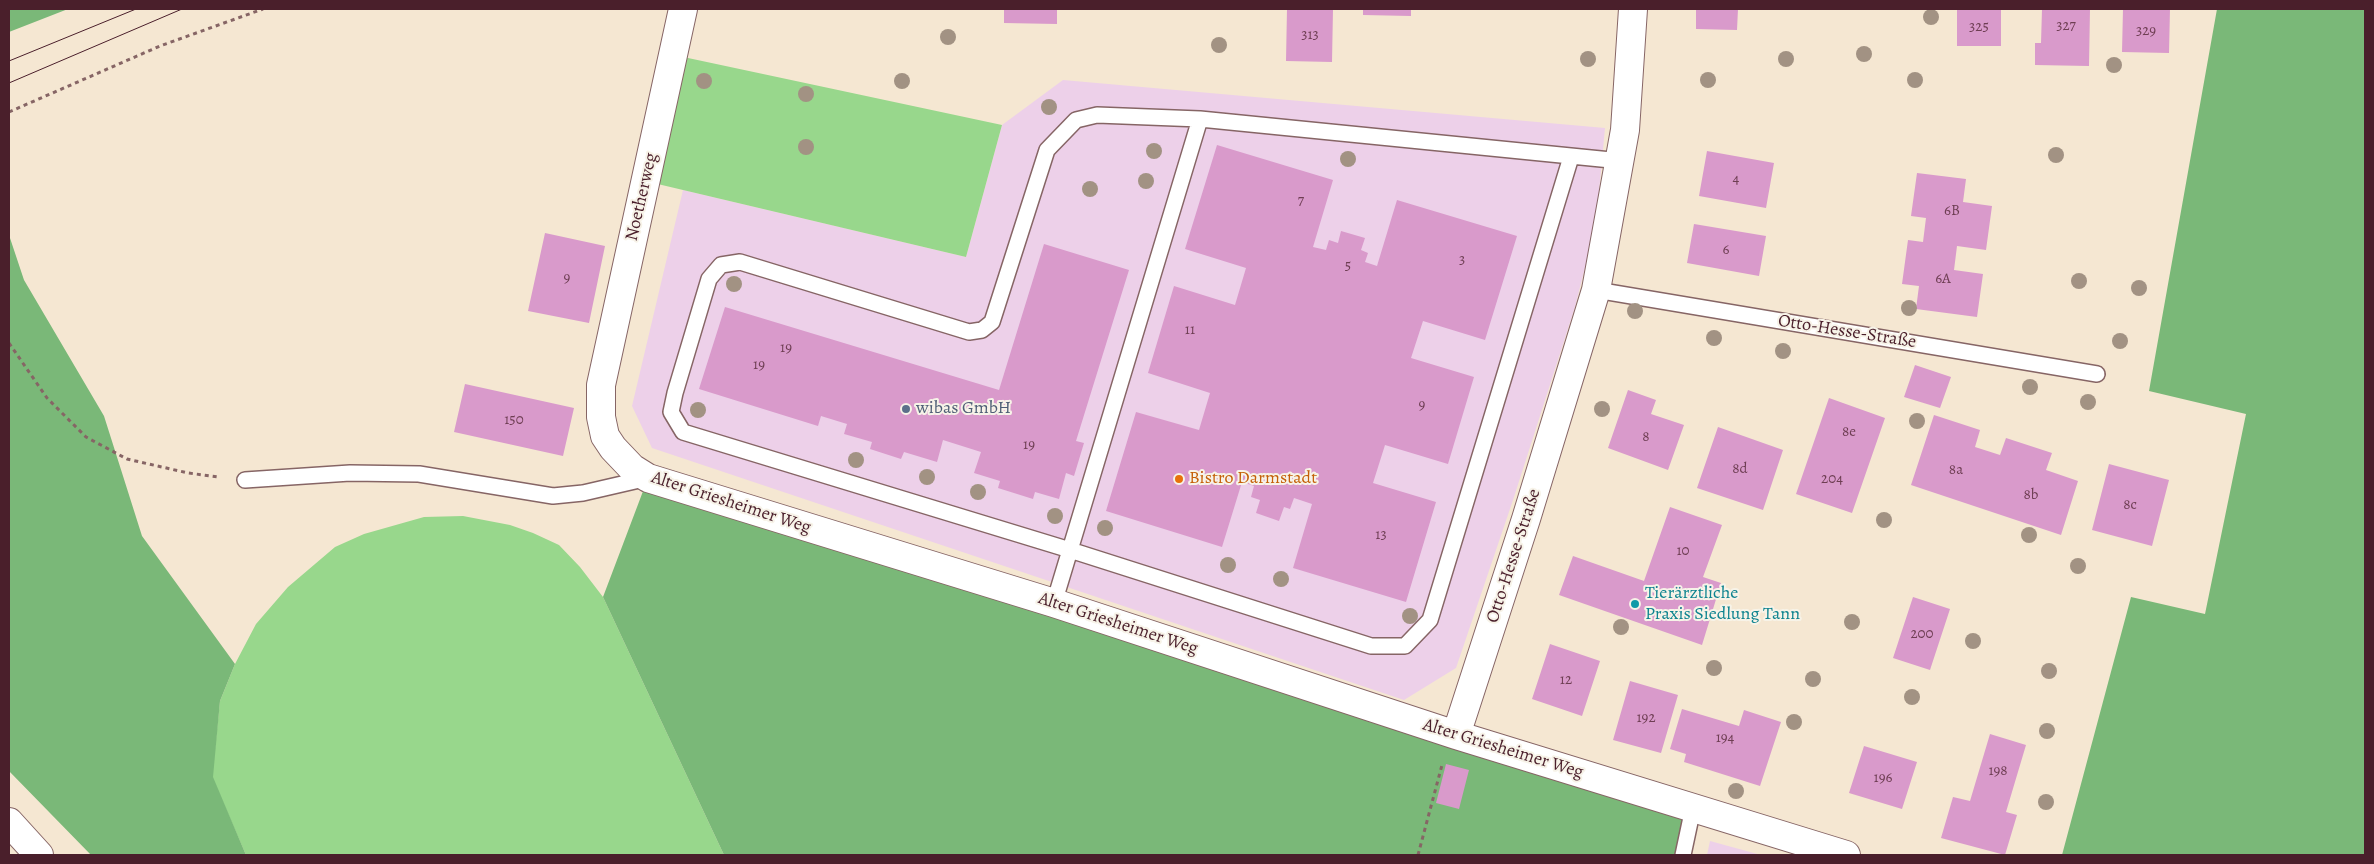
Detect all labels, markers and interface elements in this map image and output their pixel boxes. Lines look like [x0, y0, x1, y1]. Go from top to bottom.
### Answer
house number: 327 [2056, 17, 2076, 35]
house number: 325 [1969, 18, 1989, 36]
house number: 329 [2136, 22, 2156, 40]
house number: 313 [1301, 26, 1319, 44]
street label: Noetherweg [621, 151, 663, 243]
house number: 4 [1733, 170, 1739, 188]
house number: 7 [1298, 192, 1304, 210]
house number: 6B [1944, 202, 1960, 220]
house number: 6 [1723, 241, 1729, 259]
house number: 3 [1459, 251, 1465, 269]
house number: 5 [1345, 257, 1351, 275]
house number: 9 [564, 269, 570, 287]
house number: 6A [1935, 270, 1951, 288]
street label: Otto-Hesse-Straße [1776, 310, 1918, 354]
house number: 11 [1185, 321, 1195, 339]
house number: 19 [780, 339, 792, 357]
house number: 19 [753, 356, 765, 374]
house number: 9 [1419, 396, 1425, 414]
place label: wibas GmbH [916, 398, 1011, 420]
marker: wibas GmbH [900, 403, 912, 415]
house number: 150 [504, 411, 524, 429]
house number: 8e [1842, 423, 1856, 441]
house number: 8 [1642, 428, 1650, 446]
house number: 19 [1023, 436, 1035, 454]
house number: 8d [1732, 460, 1748, 478]
house number: 8a [1949, 461, 1963, 479]
street label: Alter Griesheimer Weg [648, 467, 814, 539]
place label: Bistro Darmstadt [1189, 468, 1317, 490]
house number: 204 [1821, 470, 1843, 488]
marker: Bistro Darmstadt [1173, 473, 1185, 485]
street label: Otto-Hesse-Straße [1482, 486, 1546, 626]
house number: 8b [2024, 486, 2038, 504]
house number: 8c [2123, 496, 2137, 514]
house number: 13 [1375, 526, 1387, 544]
house number: 10 [1676, 542, 1690, 560]
place label: Tierärztliche Praxis Siedlung Tann [1645, 583, 1800, 626]
street label: Alter Griesheimer Weg [1035, 588, 1201, 660]
marker: Tierärztliche Praxis Siedlung Tann [1629, 598, 1641, 610]
house number: 200 [1910, 625, 1934, 643]
house number: 12 [1560, 671, 1572, 689]
house number: 192 [1636, 709, 1656, 727]
street label: Alter Griesheimer Weg [1420, 714, 1586, 784]
house number: 194 [1716, 729, 1734, 747]
house number: 198 [1988, 762, 2008, 780]
house number: 196 [1874, 769, 1892, 787]

